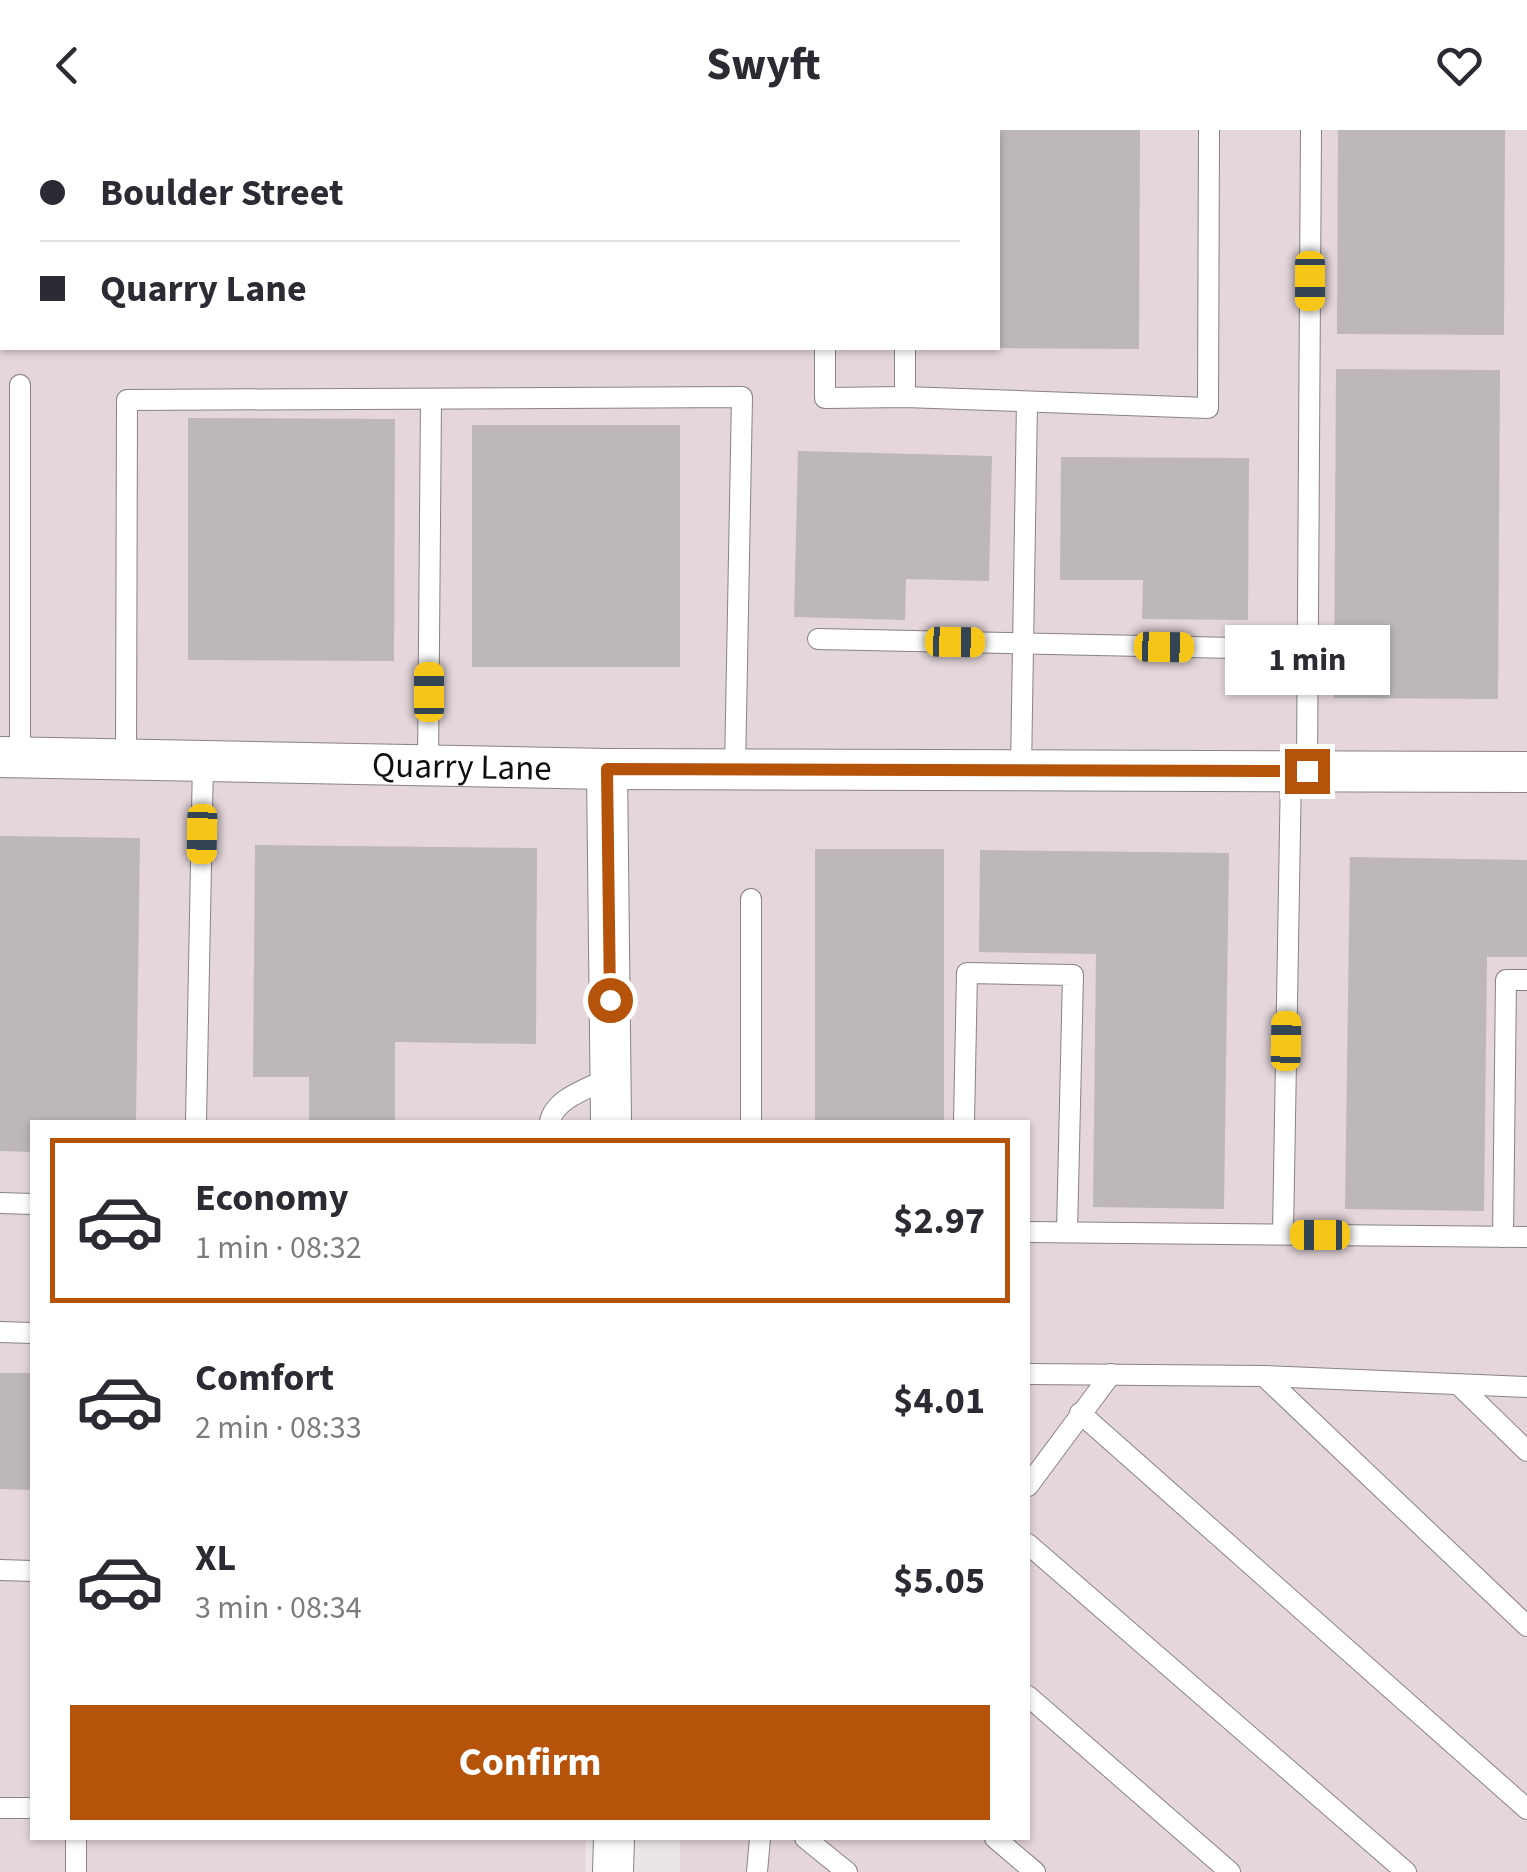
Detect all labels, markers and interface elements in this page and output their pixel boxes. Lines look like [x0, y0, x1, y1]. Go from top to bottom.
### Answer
text: Swyft [706, 33, 821, 97]
icon: back [40, 38, 95, 93]
icon: heart [1432, 38, 1487, 93]
text: Boulder Street [100, 166, 344, 220]
car [1295, 251, 1325, 311]
text: Quarry Lane [100, 262, 307, 316]
car [925, 626, 985, 658]
callout: 1 min [1224, 626, 1390, 696]
car [1134, 631, 1194, 663]
text: 1 min [1269, 637, 1346, 683]
car [414, 662, 444, 722]
street label: Quarry Lane [372, 740, 552, 794]
route end [1285, 749, 1330, 794]
car [186, 804, 218, 864]
route start [588, 978, 633, 1023]
car [1270, 1011, 1302, 1071]
text: Economy [195, 1171, 348, 1225]
icon: car [75, 1176, 165, 1266]
text: $2.97 [893, 1194, 985, 1248]
car [1290, 1220, 1350, 1250]
text: 1 min · 08:32 [195, 1225, 362, 1271]
text: Comfort [195, 1351, 334, 1405]
icon: car [75, 1356, 165, 1446]
text: $4.01 [893, 1374, 985, 1428]
text: 2 min · 08:33 [195, 1405, 362, 1451]
text: XL [195, 1531, 236, 1585]
icon: car [75, 1536, 165, 1626]
text: $5.05 [893, 1554, 985, 1608]
text: 3 min · 08:34 [195, 1585, 362, 1631]
button: Confirm [70, 1705, 990, 1820]

